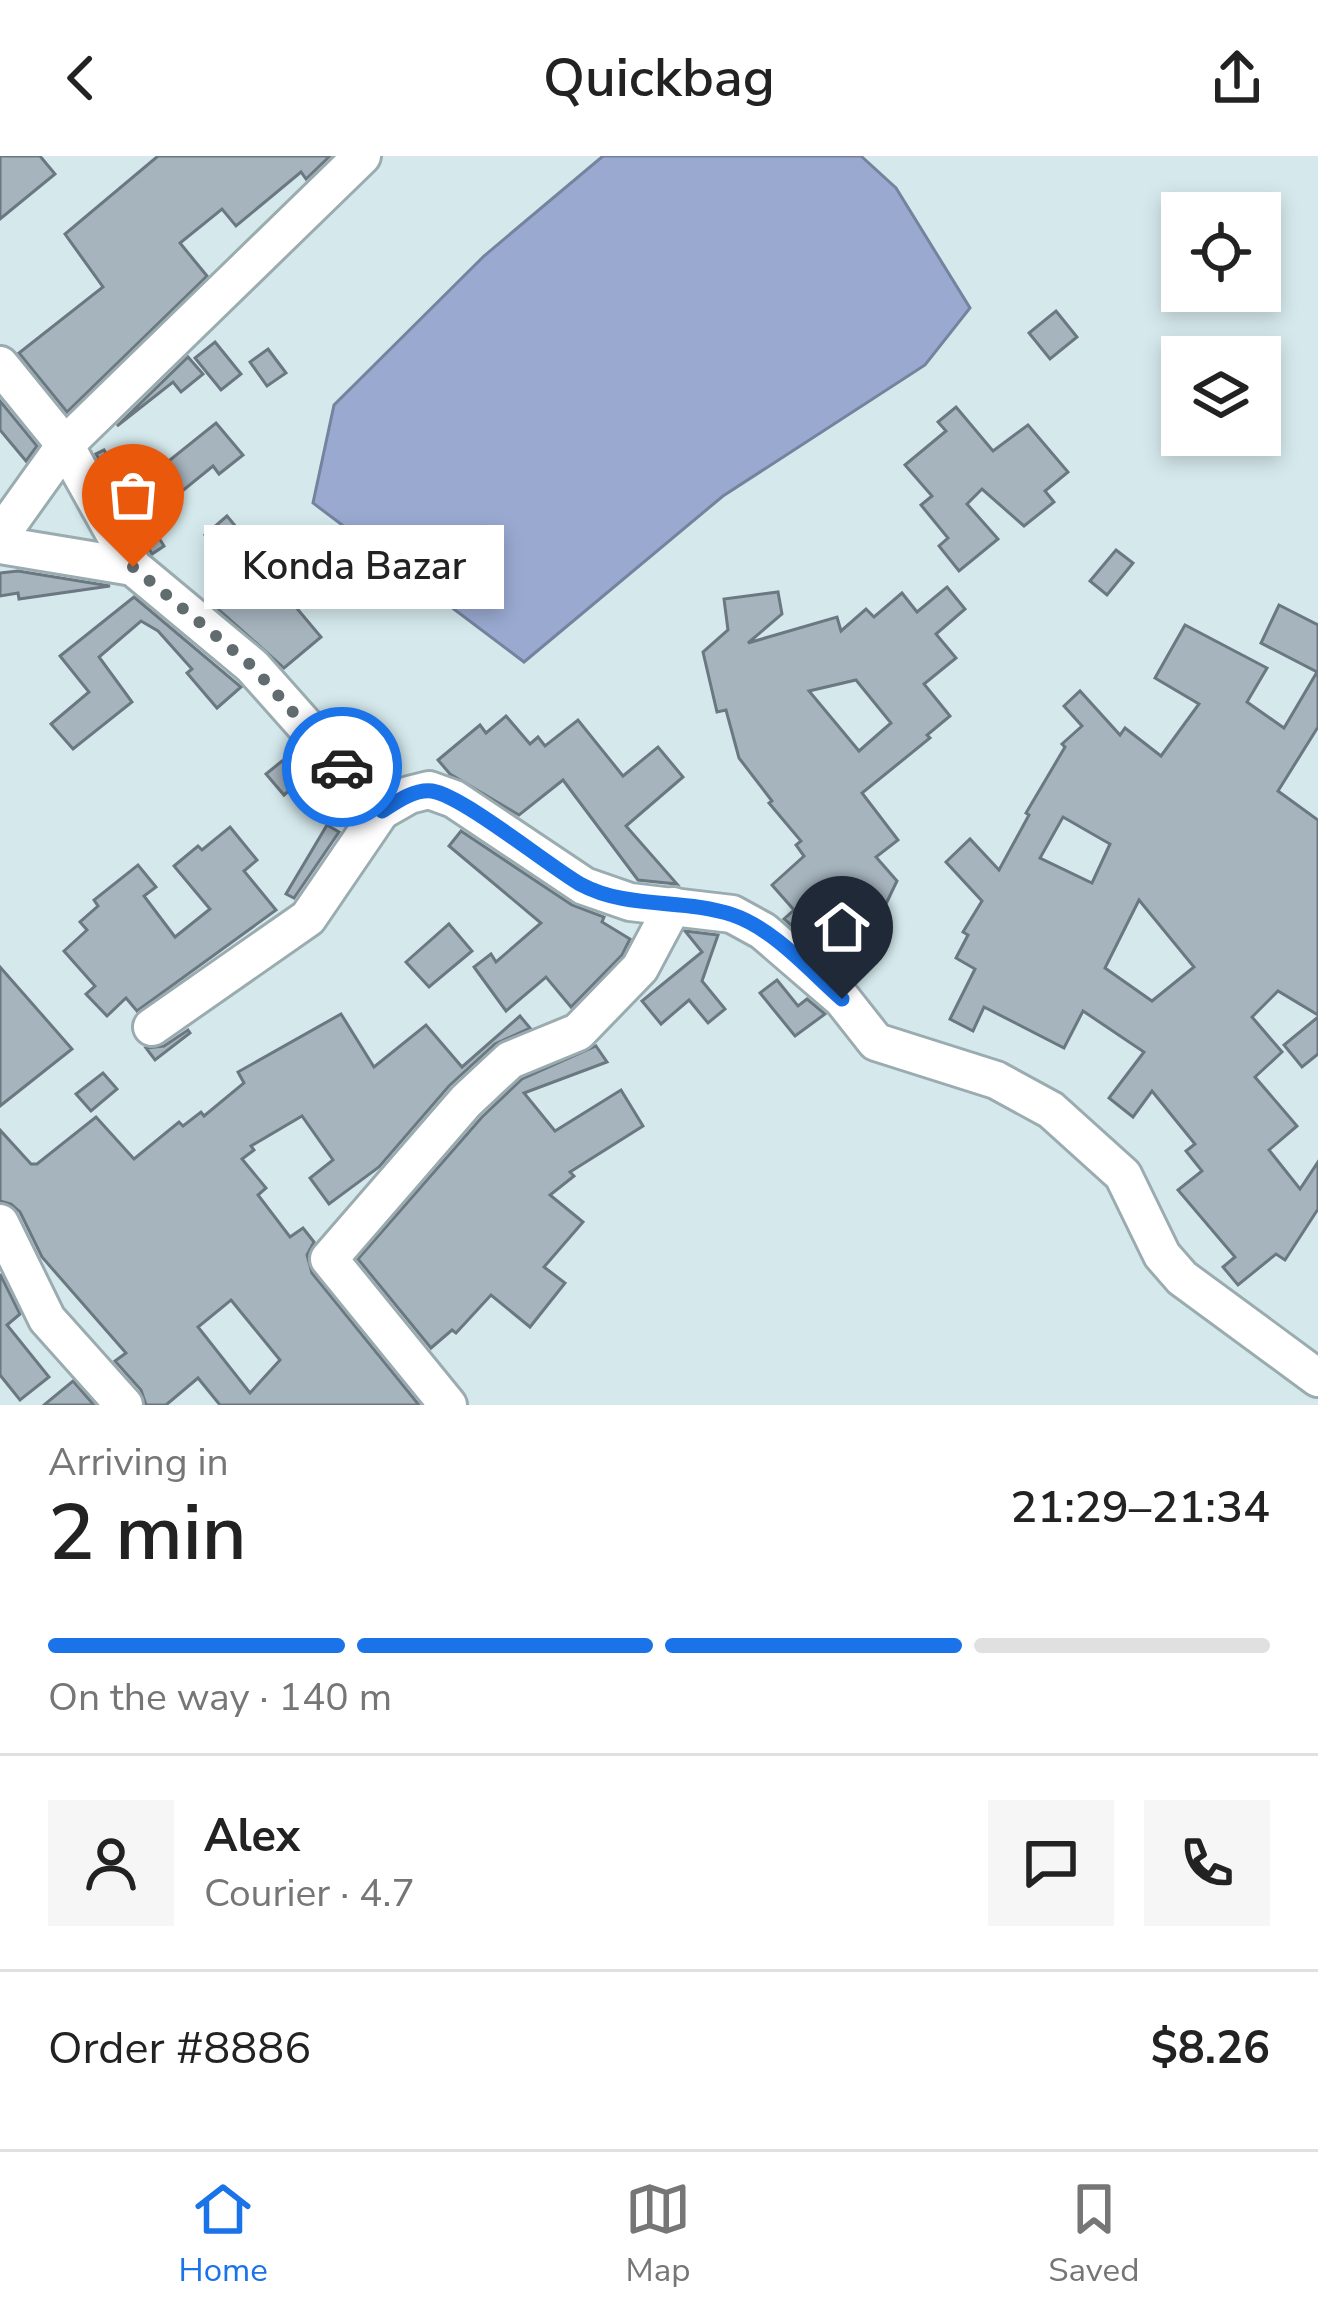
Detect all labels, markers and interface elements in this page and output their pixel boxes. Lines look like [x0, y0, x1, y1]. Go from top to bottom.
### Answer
text: Quickbag [543, 41, 775, 115]
icon: back [48, 45, 114, 111]
icon: share [1204, 45, 1270, 111]
map controls [1161, 192, 1281, 456]
button: locate [1161, 192, 1281, 312]
button: layers [1161, 336, 1281, 456]
pin [82, 444, 184, 567]
icon: bag [100, 462, 166, 528]
callout: Konda Bazar [205, 525, 505, 609]
text: Konda Bazar [242, 540, 466, 593]
courier [282, 707, 402, 827]
icon: car [309, 734, 375, 800]
pin [791, 876, 893, 999]
icon: home [809, 894, 875, 960]
text: Arriving in [48, 1436, 229, 1489]
text: 21:29–21:34 [1010, 1477, 1270, 1538]
text: 2 min [48, 1480, 247, 1587]
text: On the way · 140 m [48, 1671, 392, 1724]
button: person [48, 1800, 174, 1926]
button: chat [988, 1800, 1114, 1926]
button: phone [1144, 1800, 1270, 1926]
text: Alex [204, 1806, 300, 1867]
text: Courier · 4.7 [204, 1867, 415, 1920]
text: Order #8886 [48, 2018, 311, 2079]
text: $8.26 [1151, 2018, 1270, 2079]
tab: Home [179, 2176, 268, 2293]
tab: Map [625, 2176, 691, 2293]
tab: Saved [1048, 2176, 1139, 2293]

